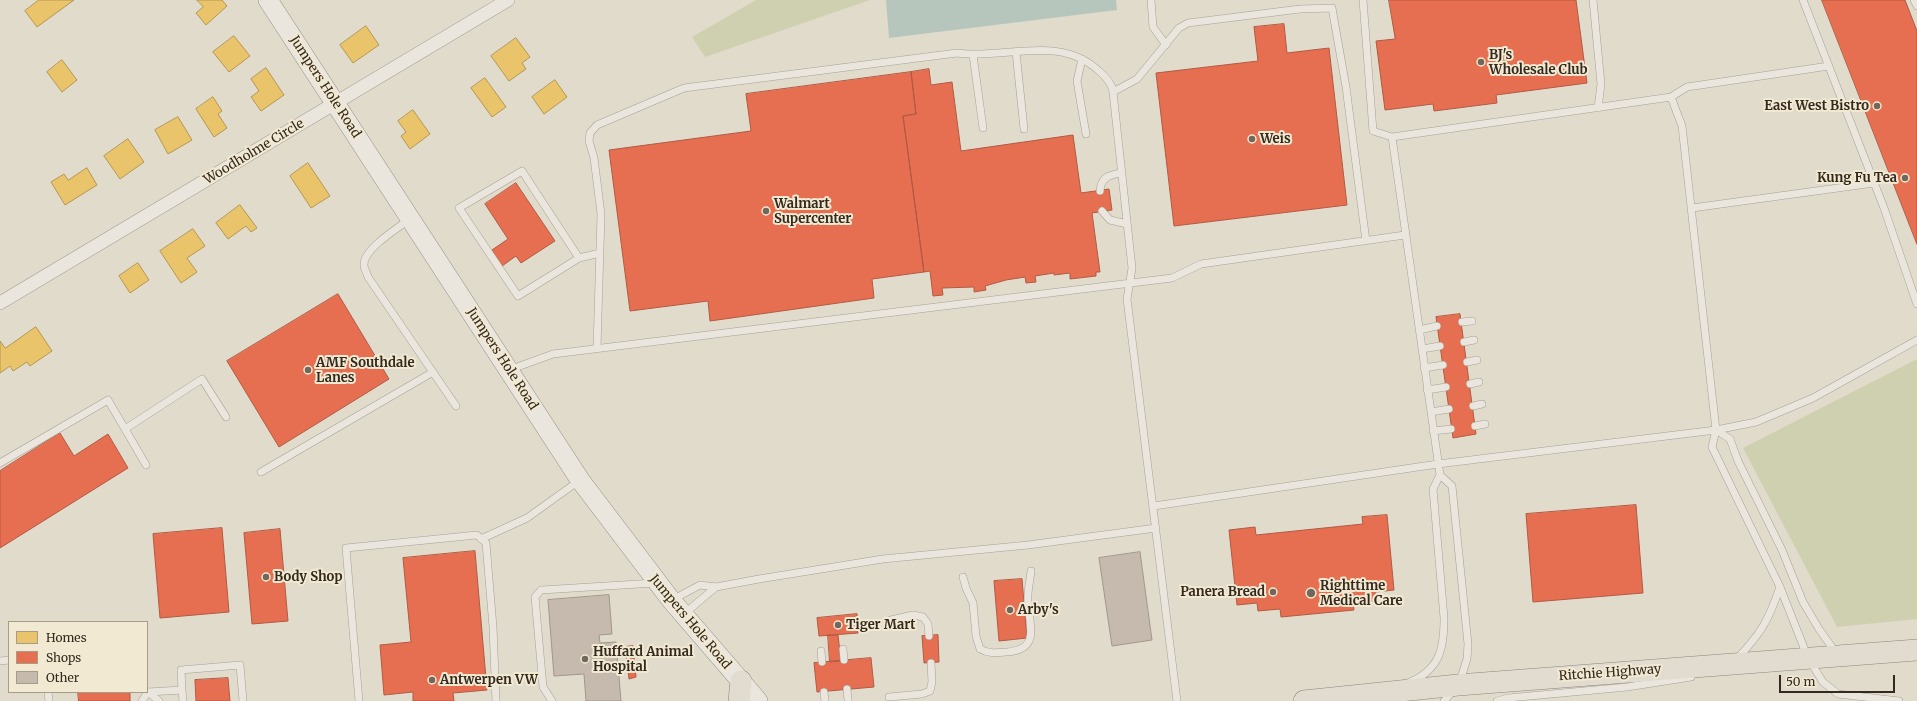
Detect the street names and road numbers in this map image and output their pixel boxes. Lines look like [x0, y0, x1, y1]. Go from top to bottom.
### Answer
street label: Jumpers Hole Road [286, 33, 364, 141]
street label: Woodholme Circle [201, 116, 307, 188]
street label: Jumpers Hole Road [463, 305, 541, 413]
street label: Jumpers Hole Road [646, 572, 734, 672]
street label: Ritchie Highway [1558, 662, 1662, 684]

